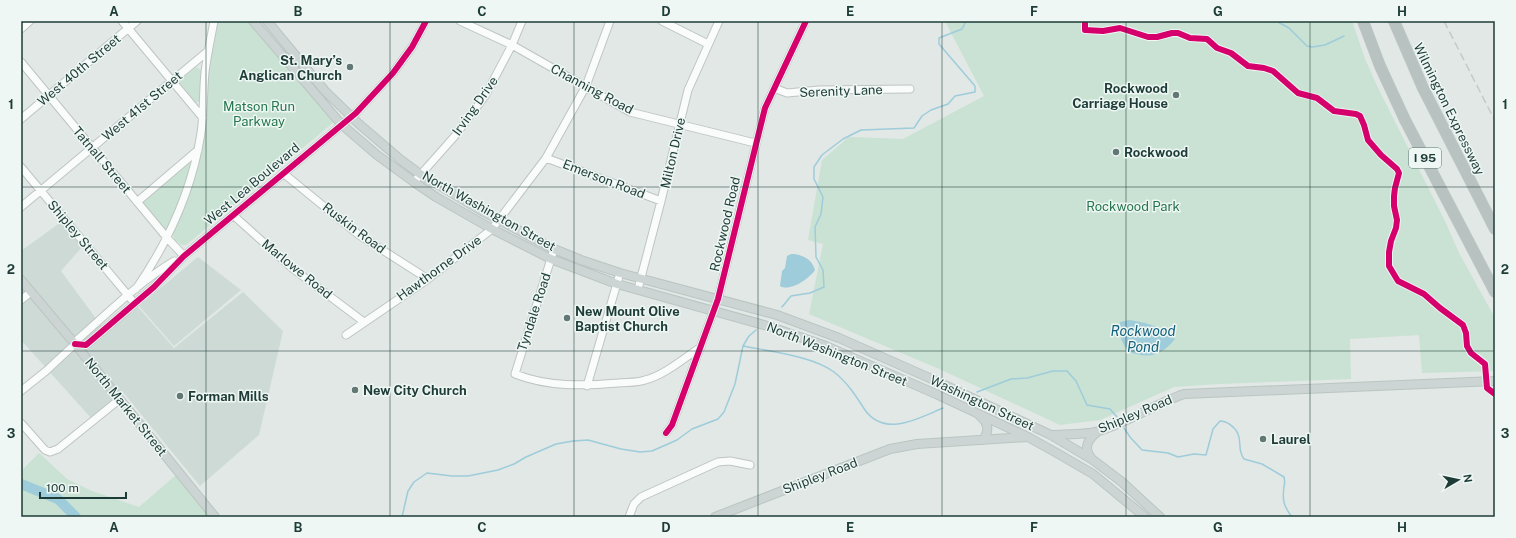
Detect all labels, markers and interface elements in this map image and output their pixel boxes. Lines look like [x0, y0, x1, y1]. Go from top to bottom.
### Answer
text: A [109, 4, 119, 19]
text: B [294, 4, 303, 19]
text: C [477, 4, 487, 19]
text: D [661, 4, 671, 19]
text: E [846, 4, 854, 19]
text: F [1030, 4, 1038, 19]
text: G [1213, 4, 1223, 19]
text: H [1397, 4, 1407, 19]
street label: West 40th Street [35, 31, 123, 109]
street label: Wilmington Expressway [1410, 41, 1488, 177]
place label: St. Mary’s Anglican Church [239, 53, 342, 83]
street label: Channing Road [548, 61, 636, 117]
marker: St. Mary’s Anglican Church [345, 62, 355, 72]
street label: West 41st Street [99, 68, 185, 144]
street label: Irving Drive [449, 74, 501, 138]
place label: Rockwood Carriage House [1072, 81, 1168, 111]
street label: Serenity Lane [799, 82, 883, 100]
marker: Rockwood Carriage House [1171, 90, 1181, 100]
text: 1 [8, 97, 14, 112]
text: 1 [1502, 97, 1508, 112]
park label: Matson Run Parkway [223, 99, 295, 129]
street label: Milton Drive [658, 116, 688, 190]
street label: Tatnall Street [70, 124, 134, 196]
street label: West Lea Boulevard [201, 140, 303, 228]
place label: Rockwood [1124, 145, 1188, 160]
marker: Rockwood [1111, 147, 1121, 157]
road number: I 95 [1409, 148, 1441, 168]
street label: Emerson Road [561, 156, 647, 202]
street label: North Washington Street [420, 168, 558, 254]
street label: Rockwood Road [707, 175, 743, 273]
street label: Shipley Street [45, 197, 111, 273]
street label: Ruskin Road [320, 199, 388, 257]
park label: Rockwood Park [1086, 199, 1180, 214]
street label: Hawthorne Drive [394, 232, 484, 304]
street label: Marlowe Road [259, 236, 335, 302]
text: 2 [7, 262, 15, 277]
text: 2 [1501, 262, 1509, 277]
street label: Tyndale Road [514, 271, 554, 353]
place label: New Mount Olive Baptist Church [575, 304, 680, 334]
marker: New Mount Olive Baptist Church [562, 313, 572, 323]
street label: North Washington Street [765, 319, 909, 389]
water label: Rockwood Pond [1110, 323, 1176, 355]
street label: North Market Street [82, 355, 170, 459]
street label: Washington Street [928, 372, 1036, 434]
place label: New City Church [363, 383, 467, 398]
marker: New City Church [350, 385, 360, 395]
place label: Forman Mills [188, 389, 269, 404]
marker: Forman Mills [175, 391, 185, 401]
street label: Shipley Road [1096, 392, 1174, 436]
text: 3 [7, 426, 16, 441]
text: 3 [1501, 426, 1510, 441]
place label: Laurel [1271, 432, 1311, 447]
marker: Laurel [1258, 434, 1268, 444]
street label: Shipley Road [780, 455, 860, 497]
north arrow [1438, 460, 1478, 500]
text: N [1461, 473, 1474, 484]
scale bar [40, 474, 126, 500]
text: 100 m [46, 481, 79, 495]
text: A [109, 520, 119, 535]
text: B [294, 520, 303, 535]
text: C [477, 520, 487, 535]
text: D [661, 520, 671, 535]
text: E [846, 520, 854, 535]
text: F [1030, 520, 1038, 535]
text: G [1213, 520, 1223, 535]
text: H [1397, 520, 1407, 535]

